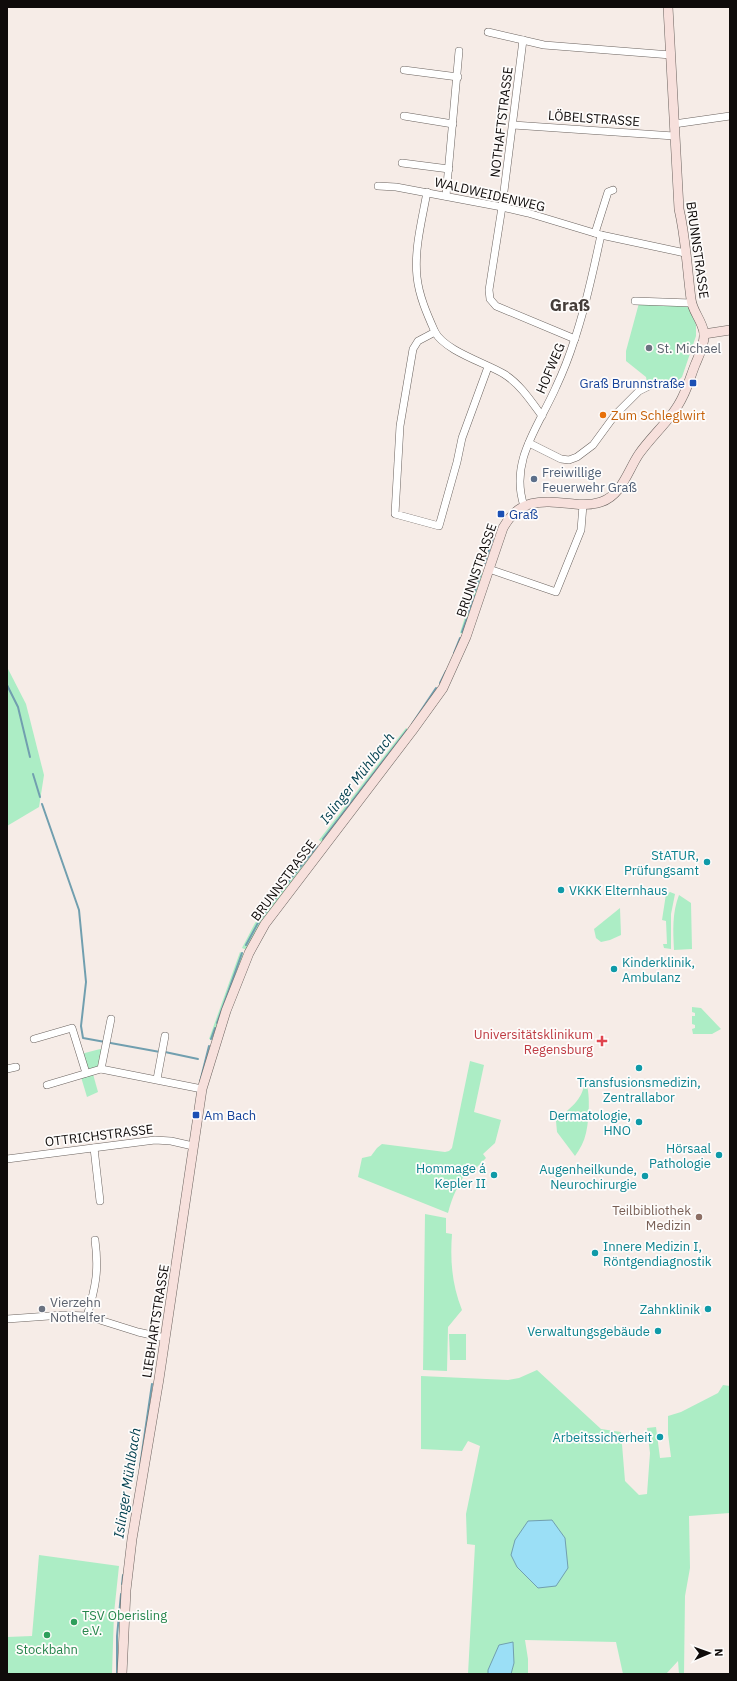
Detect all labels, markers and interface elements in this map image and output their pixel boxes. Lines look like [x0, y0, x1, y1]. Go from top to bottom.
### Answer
street label: NOTHAFTSTRASSE [486, 66, 517, 179]
street label: LÖBELSTRASSE [548, 107, 640, 130]
street label: WALDWEIDENWEG [433, 173, 547, 215]
street label: BRUNNSTRASSE [682, 200, 713, 300]
district label: Graß [550, 294, 590, 316]
street label: HOFWEG [532, 340, 569, 396]
place label: St. Michael [657, 340, 722, 357]
marker: St. Michael [644, 343, 654, 353]
place label: Graß Brunnstraße [580, 375, 685, 392]
marker: Graß Brunnstraße [688, 378, 698, 388]
place label: Zum Schleglwirt [611, 407, 705, 424]
marker: Zum Schleglwirt [598, 410, 608, 420]
place label: Freiwillige Feuerwehr Graß [542, 464, 637, 496]
marker: Freiwillige Feuerwehr Graß [529, 474, 539, 484]
place label: Graß [509, 506, 538, 523]
marker: Graß [496, 509, 506, 519]
street label: BRUNNSTRASSE [453, 521, 500, 619]
water label: Islinger Mühlbach [316, 729, 398, 827]
street label: BRUNNSTRASSE [247, 836, 320, 925]
place label: StATUR, Prüfungsamt [624, 847, 699, 879]
marker: StATUR, Prüfungsamt [702, 857, 712, 867]
place label: VKKK Elternhaus [569, 882, 668, 899]
marker: VKKK Elternhaus [556, 885, 566, 895]
place label: Kinderklinik, Ambulanz [622, 954, 695, 986]
marker: Kinderklinik, Ambulanz [609, 964, 619, 974]
place label: Universitätsklinikum Regensburg [474, 1026, 593, 1058]
marker: Universitätsklinikum Regensburg [596, 1035, 608, 1047]
marker: Transfusionsmedizin, Zentrallabor [634, 1063, 644, 1073]
place label: Transfusionsmedizin, Zentrallabor [577, 1074, 701, 1106]
place label: Am Bach [204, 1107, 256, 1124]
place label: Dermatologie, HNO [549, 1107, 631, 1139]
marker: Am Bach [191, 1110, 201, 1120]
marker: Dermatologie, HNO [634, 1117, 644, 1127]
street label: OTTRICHSTRASSE [44, 1120, 154, 1151]
place label: Hörsaal Pathologie [649, 1140, 711, 1172]
marker: Hörsaal Pathologie [714, 1150, 724, 1160]
place label: Hommage á Kepler II [416, 1160, 486, 1192]
place label: Augenheilkunde, Neurochirurgie [539, 1161, 637, 1193]
marker: Hommage á Kepler II [489, 1170, 499, 1180]
marker: Augenheilkunde, Neurochirurgie [640, 1171, 650, 1181]
place label: Teilbibliothek Medizin [612, 1202, 691, 1234]
marker: Teilbibliothek Medizin [694, 1212, 704, 1222]
place label: Innere Medizin I, Röntgendiagnostik [603, 1238, 712, 1270]
marker: Innere Medizin I, Röntgendiagnostik [590, 1248, 600, 1258]
street label: LIEBHARTSTRASSE [138, 1263, 173, 1379]
place label: Vierzehn Nothelfer [50, 1294, 105, 1326]
place label: Zahnklinik [640, 1301, 700, 1318]
marker: Vierzehn Nothelfer [37, 1304, 47, 1314]
marker: Zahnklinik [703, 1304, 713, 1314]
place label: Verwaltungsgebäude [527, 1323, 650, 1340]
marker: Verwaltungsgebäude [653, 1326, 663, 1336]
water label: Islinger Mühlbach [109, 1427, 145, 1539]
place label: Arbeitssicherheit [552, 1429, 652, 1446]
marker: Arbeitssicherheit [655, 1432, 665, 1442]
place label: TSV Oberisling e.V. [82, 1607, 167, 1639]
marker: TSV Oberisling e.V. [69, 1617, 79, 1627]
marker: Stockbahn [42, 1630, 52, 1640]
north arrow [689, 1633, 729, 1673]
place label: Stockbahn [16, 1641, 78, 1658]
text: N [712, 1648, 726, 1657]

